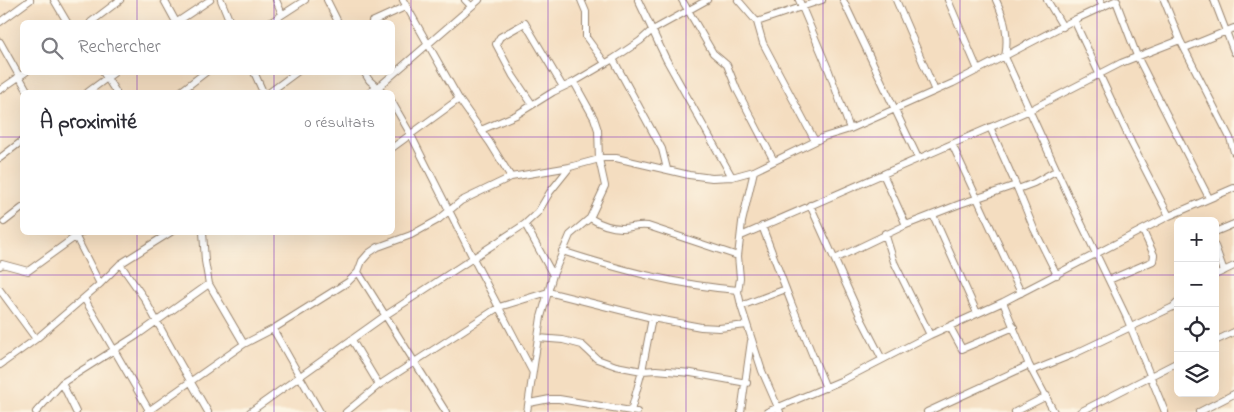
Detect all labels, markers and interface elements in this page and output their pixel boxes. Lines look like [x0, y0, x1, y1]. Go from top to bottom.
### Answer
search box [20, 20, 395, 75]
icon: search [38, 34, 66, 62]
text: Rechercher [78, 34, 161, 61]
text: À proximité [40, 108, 137, 138]
text: 0 résultats [304, 111, 375, 135]
map controls [1174, 217, 1219, 397]
button: + [1174, 217, 1219, 262]
button: − [1174, 262, 1219, 307]
button: locate [1174, 307, 1219, 352]
button: layers [1174, 352, 1219, 397]

